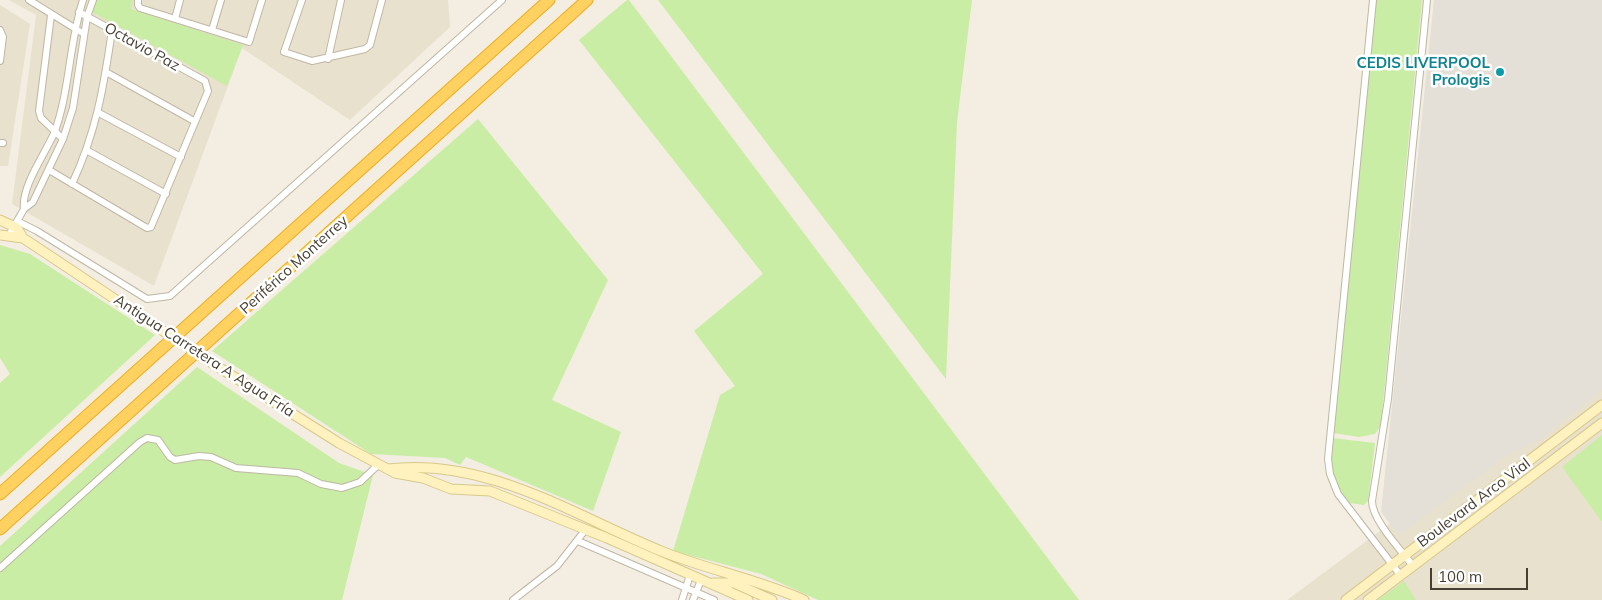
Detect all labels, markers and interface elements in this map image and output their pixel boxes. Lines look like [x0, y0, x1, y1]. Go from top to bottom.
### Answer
street label: Octavio Paz [101, 19, 183, 75]
place label: CEDIS LIVERPOOL Prologis [1356, 54, 1490, 89]
marker: CEDIS LIVERPOOL Prologis [1494, 66, 1506, 78]
street label: Periférico Monterrey [236, 212, 352, 318]
street label: Antigua Carretera A Agua Fría [110, 291, 298, 421]
street label: Boulevard Arco Vial [1414, 455, 1534, 551]
scale bar [1432, 558, 1530, 590]
text: 100 m [1438, 567, 1482, 586]

